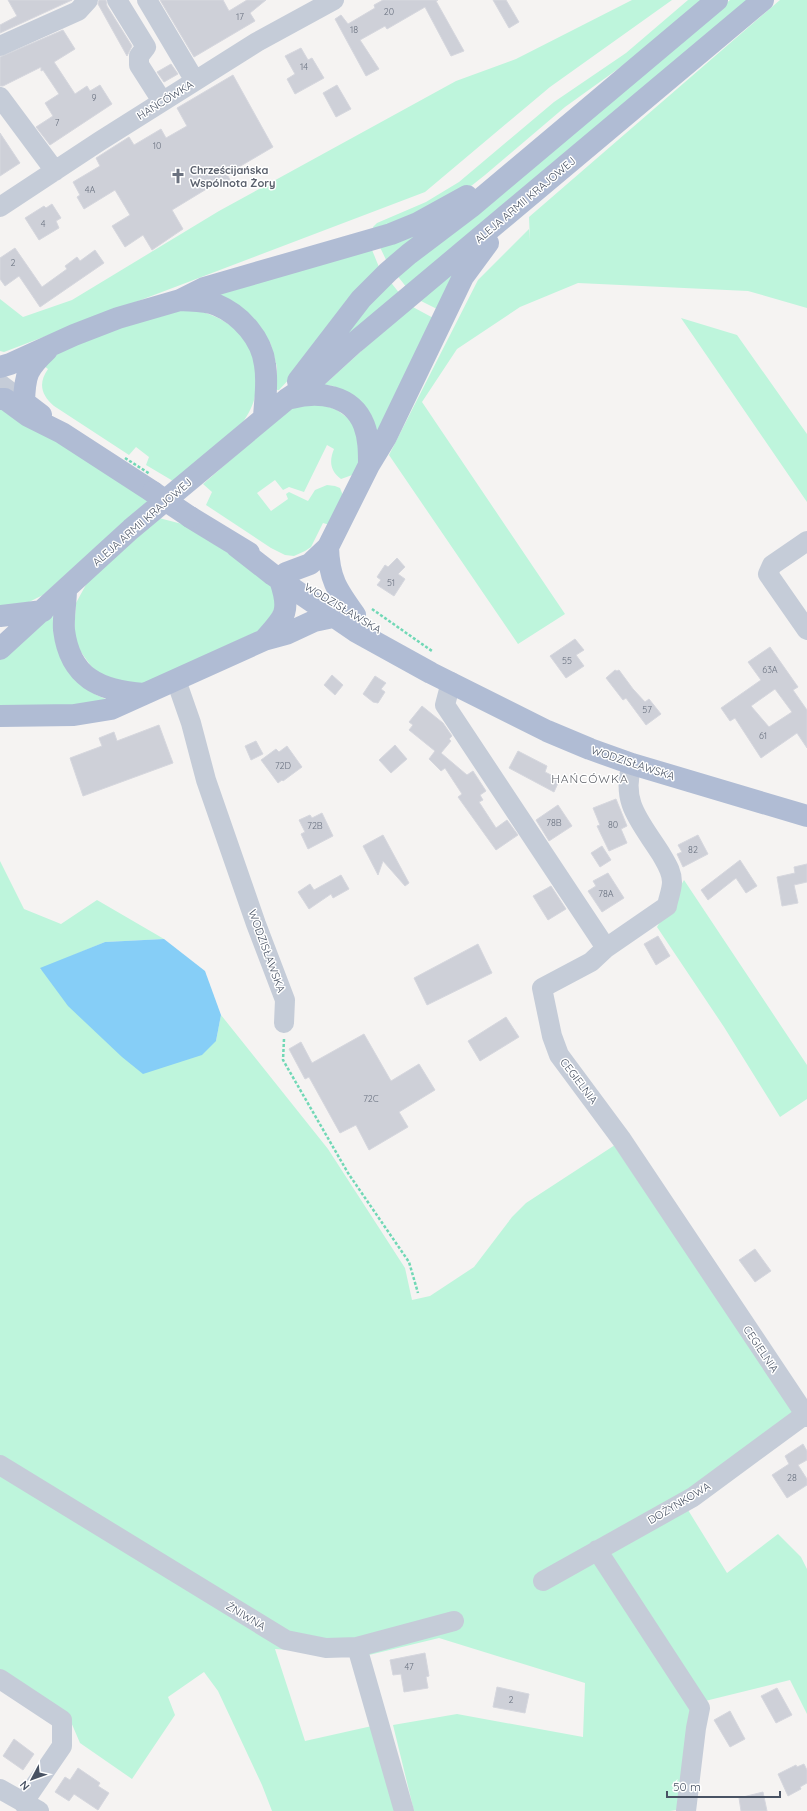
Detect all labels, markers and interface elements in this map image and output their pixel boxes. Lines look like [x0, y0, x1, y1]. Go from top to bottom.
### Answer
house number: 20 [384, 6, 394, 17]
house number: 17 [236, 11, 244, 22]
house number: 18 [350, 24, 358, 35]
house number: 14 [300, 61, 308, 72]
street label: HAŃCÓWKA [134, 77, 196, 123]
house number: 9 [91, 92, 97, 103]
house number: 7 [55, 117, 60, 128]
house number: 10 [153, 140, 161, 151]
street label: ALEJA ARMII KRAJOWEJ [472, 154, 578, 246]
place label: Chrześcijańska Wspólnota Żory [190, 163, 276, 190]
church icon: Chrześcijańska Wspólnota Żory [169, 167, 187, 185]
house number: 4A [85, 184, 95, 195]
house number: 4 [41, 218, 46, 229]
house number: 2 [11, 257, 16, 268]
street label: ALEJA ARMII KRAJOWEJ [89, 475, 195, 569]
house number: 51 [387, 577, 395, 588]
street label: WODZISŁAWSKA [302, 580, 384, 636]
house number: 55 [562, 655, 572, 666]
house number: 63A [762, 664, 778, 675]
house number: 57 [642, 704, 652, 715]
house number: 61 [759, 730, 767, 741]
street label: WODZISŁAWSKA [589, 743, 677, 783]
house number: 72D [275, 760, 292, 771]
district label: HAŃCÓWKA [551, 771, 629, 786]
house number: 78B [546, 817, 562, 828]
house number: 80 [608, 819, 618, 830]
house number: 72B [307, 820, 323, 831]
house number: 82 [688, 844, 698, 855]
house number: 78A [598, 888, 614, 899]
street label: WODZISŁAWSKA [246, 908, 288, 994]
street label: CEGIELNIA [557, 1055, 601, 1107]
house number: 72C [363, 1093, 379, 1104]
street label: CEGIELNIA [740, 1323, 782, 1375]
house number: 28 [787, 1472, 797, 1483]
street label: DOŻYNKOWA [645, 1479, 713, 1527]
street label: ŻNIWNA [224, 1599, 268, 1633]
house number: 47 [404, 1661, 414, 1672]
house number: 2 [509, 1694, 514, 1705]
north arrow [12, 1759, 52, 1799]
scale bar [667, 1773, 780, 1799]
text: N [17, 1778, 32, 1793]
text: 50 m [673, 1779, 701, 1794]

